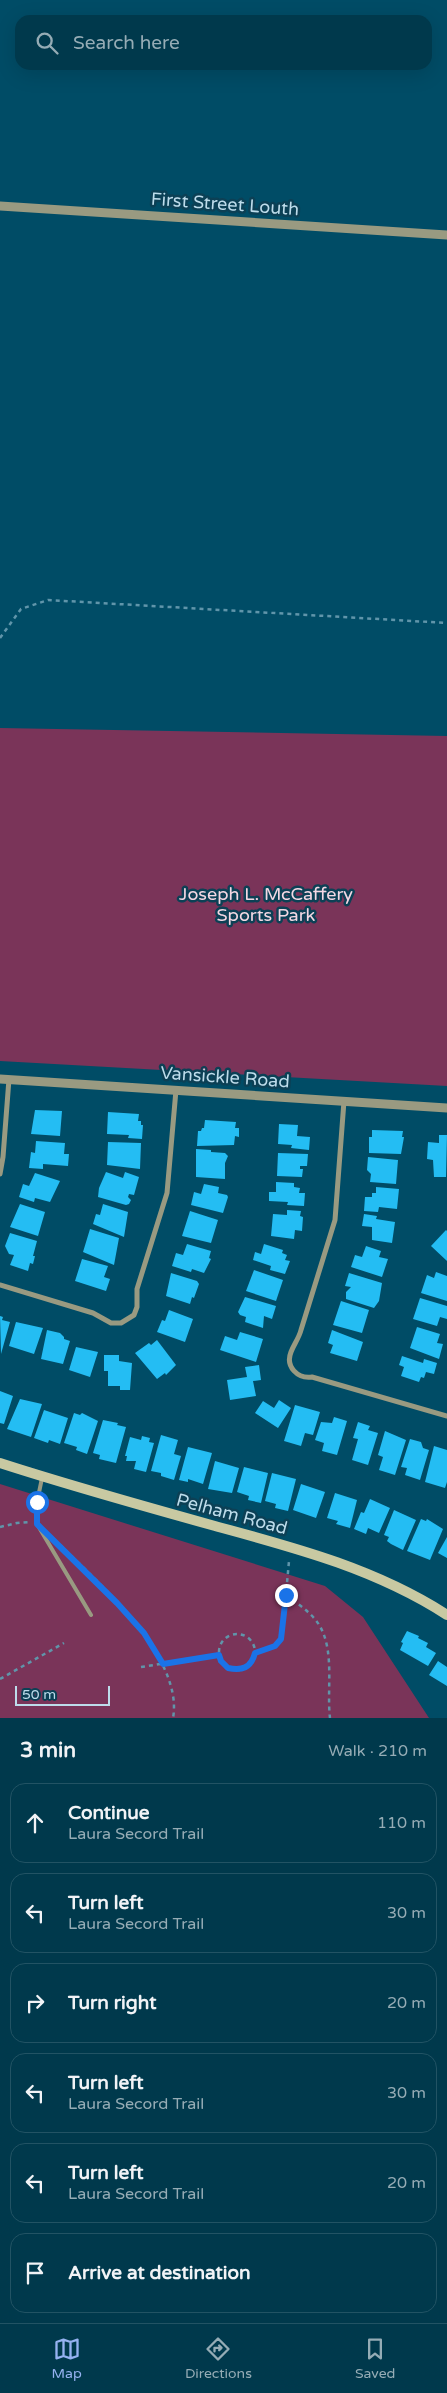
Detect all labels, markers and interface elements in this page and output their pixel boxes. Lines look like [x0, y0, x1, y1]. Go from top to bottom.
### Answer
search box [15, 15, 432, 70]
icon: search [33, 29, 61, 57]
text: Search here [73, 32, 180, 54]
street label: First Street Louth [150, 188, 300, 220]
park label: Joseph L. McCaffery Sports Park [179, 883, 353, 926]
street label: Vansickle Road [160, 1062, 290, 1092]
street label: Pelham Road [174, 1489, 290, 1539]
route start [26, 1491, 49, 1514]
route end [275, 1584, 298, 1607]
scale bar [15, 1683, 110, 1706]
text: 50 m [22, 1686, 56, 1703]
text: 3 min [20, 1738, 76, 1763]
text: Walk · 210 m [328, 1741, 427, 1761]
text: Continue [68, 1802, 150, 1824]
icon: ahead [21, 1809, 49, 1837]
text: 110 m [377, 1813, 426, 1833]
text: Laura Secord Trail [68, 1824, 204, 1844]
text: Turn left [68, 1892, 144, 1914]
icon: left [21, 1899, 49, 1927]
text: 30 m [387, 1903, 426, 1923]
text: Laura Secord Trail [68, 1914, 204, 1934]
icon: right [21, 1989, 49, 2017]
text: Turn right [68, 1992, 156, 2014]
text: 20 m [387, 1993, 426, 2013]
text: Turn left [68, 2072, 144, 2094]
icon: left [21, 2079, 49, 2107]
text: 30 m [387, 2083, 426, 2103]
text: Laura Secord Trail [68, 2094, 204, 2114]
text: Turn left [68, 2162, 144, 2184]
icon: left [21, 2169, 49, 2197]
text: 20 m [387, 2173, 426, 2193]
text: Laura Secord Trail [68, 2184, 204, 2204]
icon: arrive [21, 2259, 49, 2287]
text: Arrive at destination [68, 2262, 251, 2284]
tab: Map [52, 2335, 82, 2382]
tab: Directions [185, 2335, 252, 2382]
tab: Saved [355, 2335, 395, 2382]

